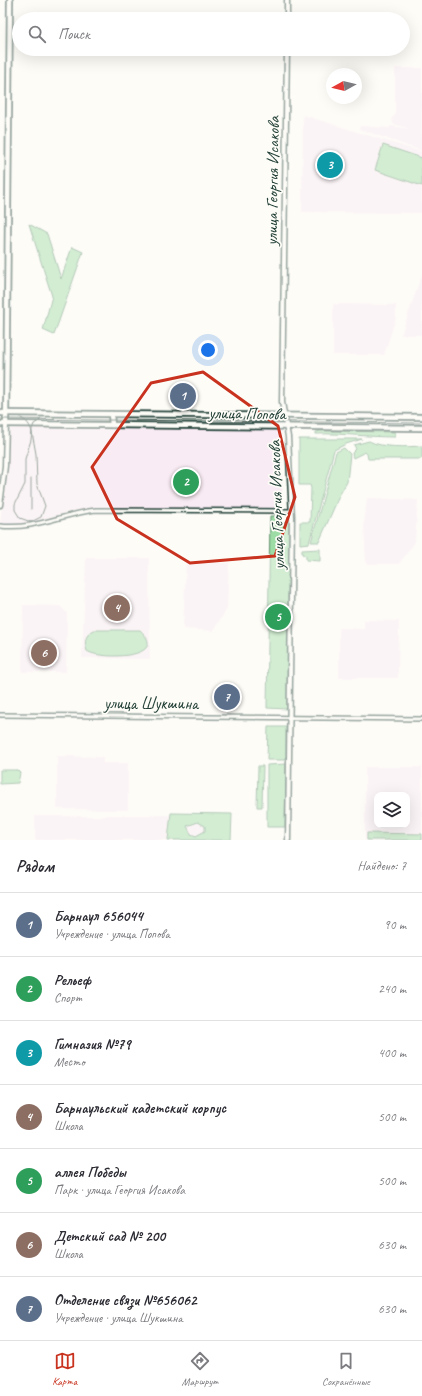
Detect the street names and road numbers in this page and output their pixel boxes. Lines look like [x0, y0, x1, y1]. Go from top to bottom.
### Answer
street label: улица Георгия Исакова [261, 115, 284, 247]
street label: улица Попова [207, 402, 288, 425]
street label: улица Георгия Исакова [264, 438, 289, 571]
street label: улица Шукшина [103, 693, 200, 714]

